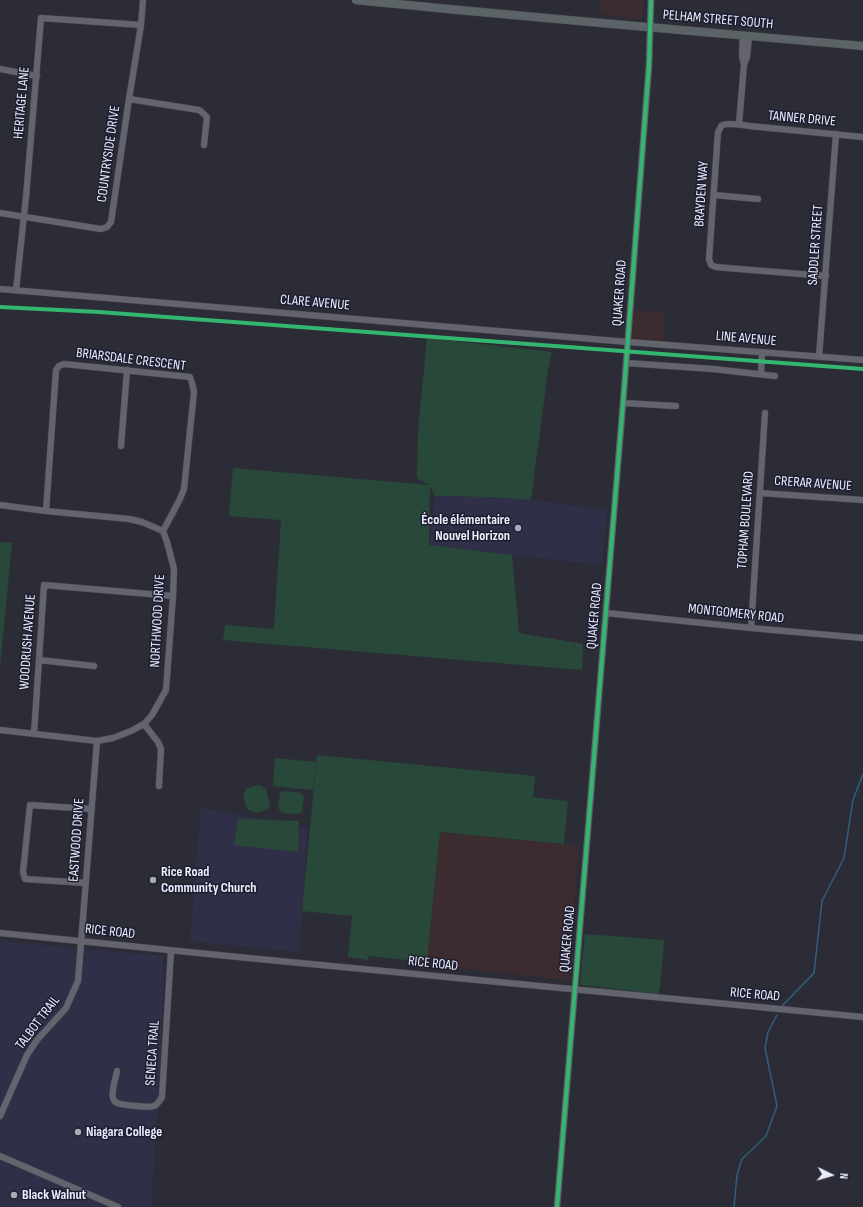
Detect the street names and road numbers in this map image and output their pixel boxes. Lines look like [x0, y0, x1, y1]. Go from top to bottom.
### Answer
street label: PELHAM STREET SOUTH [662, 7, 774, 33]
street label: HERITAGE LANE [10, 66, 34, 140]
street label: COUNTRYSIDE DRIVE [94, 105, 124, 203]
street label: TANNER DRIVE [767, 108, 837, 130]
street label: BRAYDEN WAY [691, 161, 713, 227]
street label: SADDLER STREET [805, 204, 827, 286]
street label: QUAKER ROAD [609, 259, 631, 327]
street label: CLARE AVENUE [279, 292, 351, 314]
street label: LINE AVENUE [715, 328, 777, 350]
street label: BRIARSDALE CRESCENT [75, 345, 187, 375]
street label: TOPHAM BOULEVARD [734, 470, 758, 570]
street label: CRERAR AVENUE [774, 473, 852, 495]
street label: NORTHWOOD DRIVE [147, 574, 169, 668]
street label: QUAKER ROAD [584, 582, 606, 650]
street label: WOODRUSH AVENUE [16, 594, 40, 690]
street label: MONTGOMERY ROAD [687, 601, 785, 627]
street label: EASTWOOD DRIVE [66, 798, 88, 882]
street label: QUAKER ROAD [557, 905, 579, 973]
street label: RICE ROAD [84, 921, 136, 943]
street label: RICE ROAD [407, 953, 459, 975]
street label: RICE ROAD [729, 984, 781, 1006]
street label: TALBOT TRAIL [12, 993, 64, 1053]
street label: SENECA TRAIL [142, 1020, 164, 1086]

